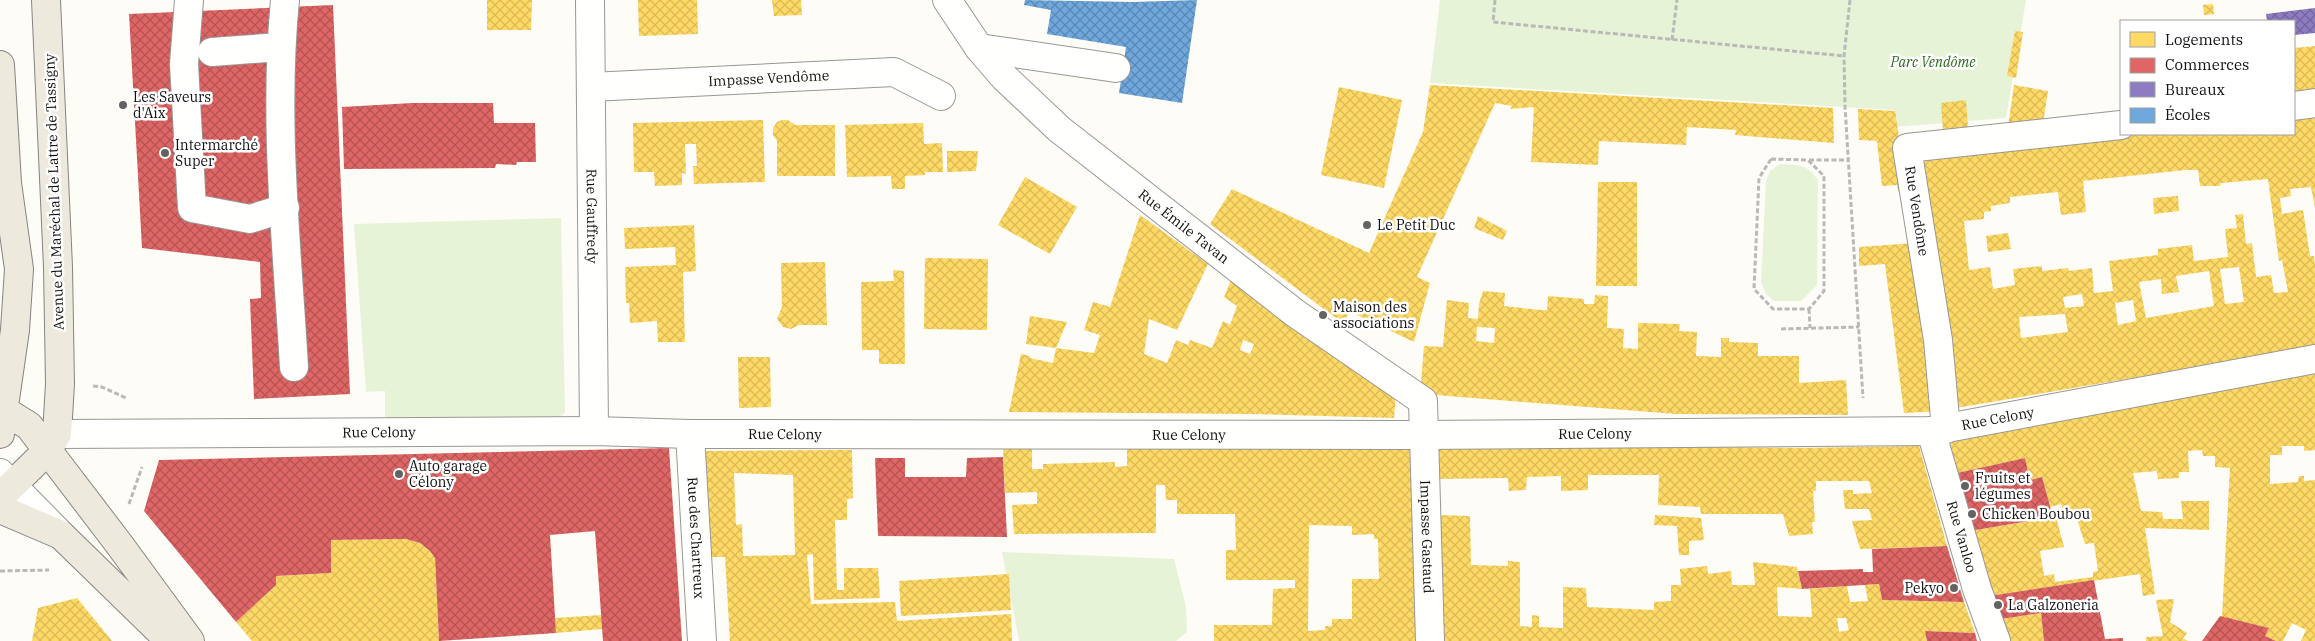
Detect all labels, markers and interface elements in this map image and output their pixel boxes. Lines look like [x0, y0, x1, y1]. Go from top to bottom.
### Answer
legend [2120, 20, 2295, 135]
text: Logements [2165, 30, 2243, 49]
street label: Avenue du Maréchal de Lattre de Tassigny [40, 53, 68, 331]
park label: Parc Vendôme [1889, 53, 1976, 71]
text: Commerces [2165, 55, 2249, 74]
street label: Impasse Vendôme [708, 66, 830, 90]
text: Bureaux [2165, 80, 2225, 99]
place label: Les Saveurs d'Aix [133, 88, 211, 122]
marker: Les Saveurs d'Aix [117, 99, 129, 111]
text: Écoles [2165, 105, 2210, 124]
place label: Intermarché Super [175, 136, 258, 170]
marker: Intermarché Super [159, 147, 171, 159]
street label: Rue Vendôme [1901, 165, 1933, 257]
street label: Rue Gauffredy [583, 169, 601, 264]
street label: Rue Émile Tavan [1135, 185, 1233, 267]
place label: Le Petit Duc [1377, 216, 1455, 234]
marker: Le Petit Duc [1361, 219, 1373, 231]
place label: Maison des associations [1333, 298, 1415, 332]
marker: Maison des associations [1317, 309, 1329, 321]
street label: Rue Celony [1960, 403, 2036, 434]
street label: Rue Celony [342, 423, 416, 441]
street label: Rue Celony [1558, 424, 1632, 443]
street label: Rue Celony [748, 425, 822, 443]
street label: Rue Celony [1152, 426, 1226, 444]
place label: Auto garage Célony [409, 457, 487, 491]
marker: Auto garage Célony [393, 468, 405, 480]
place label: Fruits et légumes [1975, 469, 2031, 503]
street label: Rue des Chartreux [684, 476, 709, 599]
street label: Impasse Gastaud [1416, 480, 1438, 594]
marker: Fruits et légumes [1959, 480, 1971, 492]
street label: Rue Vanloo [1943, 499, 1981, 575]
place label: Chicken Boubou [1982, 505, 2090, 523]
marker: Chicken Boubou [1966, 508, 1978, 520]
place label: Pekyo [1905, 579, 1944, 597]
marker: Pekyo [1948, 582, 1960, 594]
place label: La Galzoneria [2008, 596, 2099, 614]
marker: La Galzoneria [1992, 599, 2004, 611]

